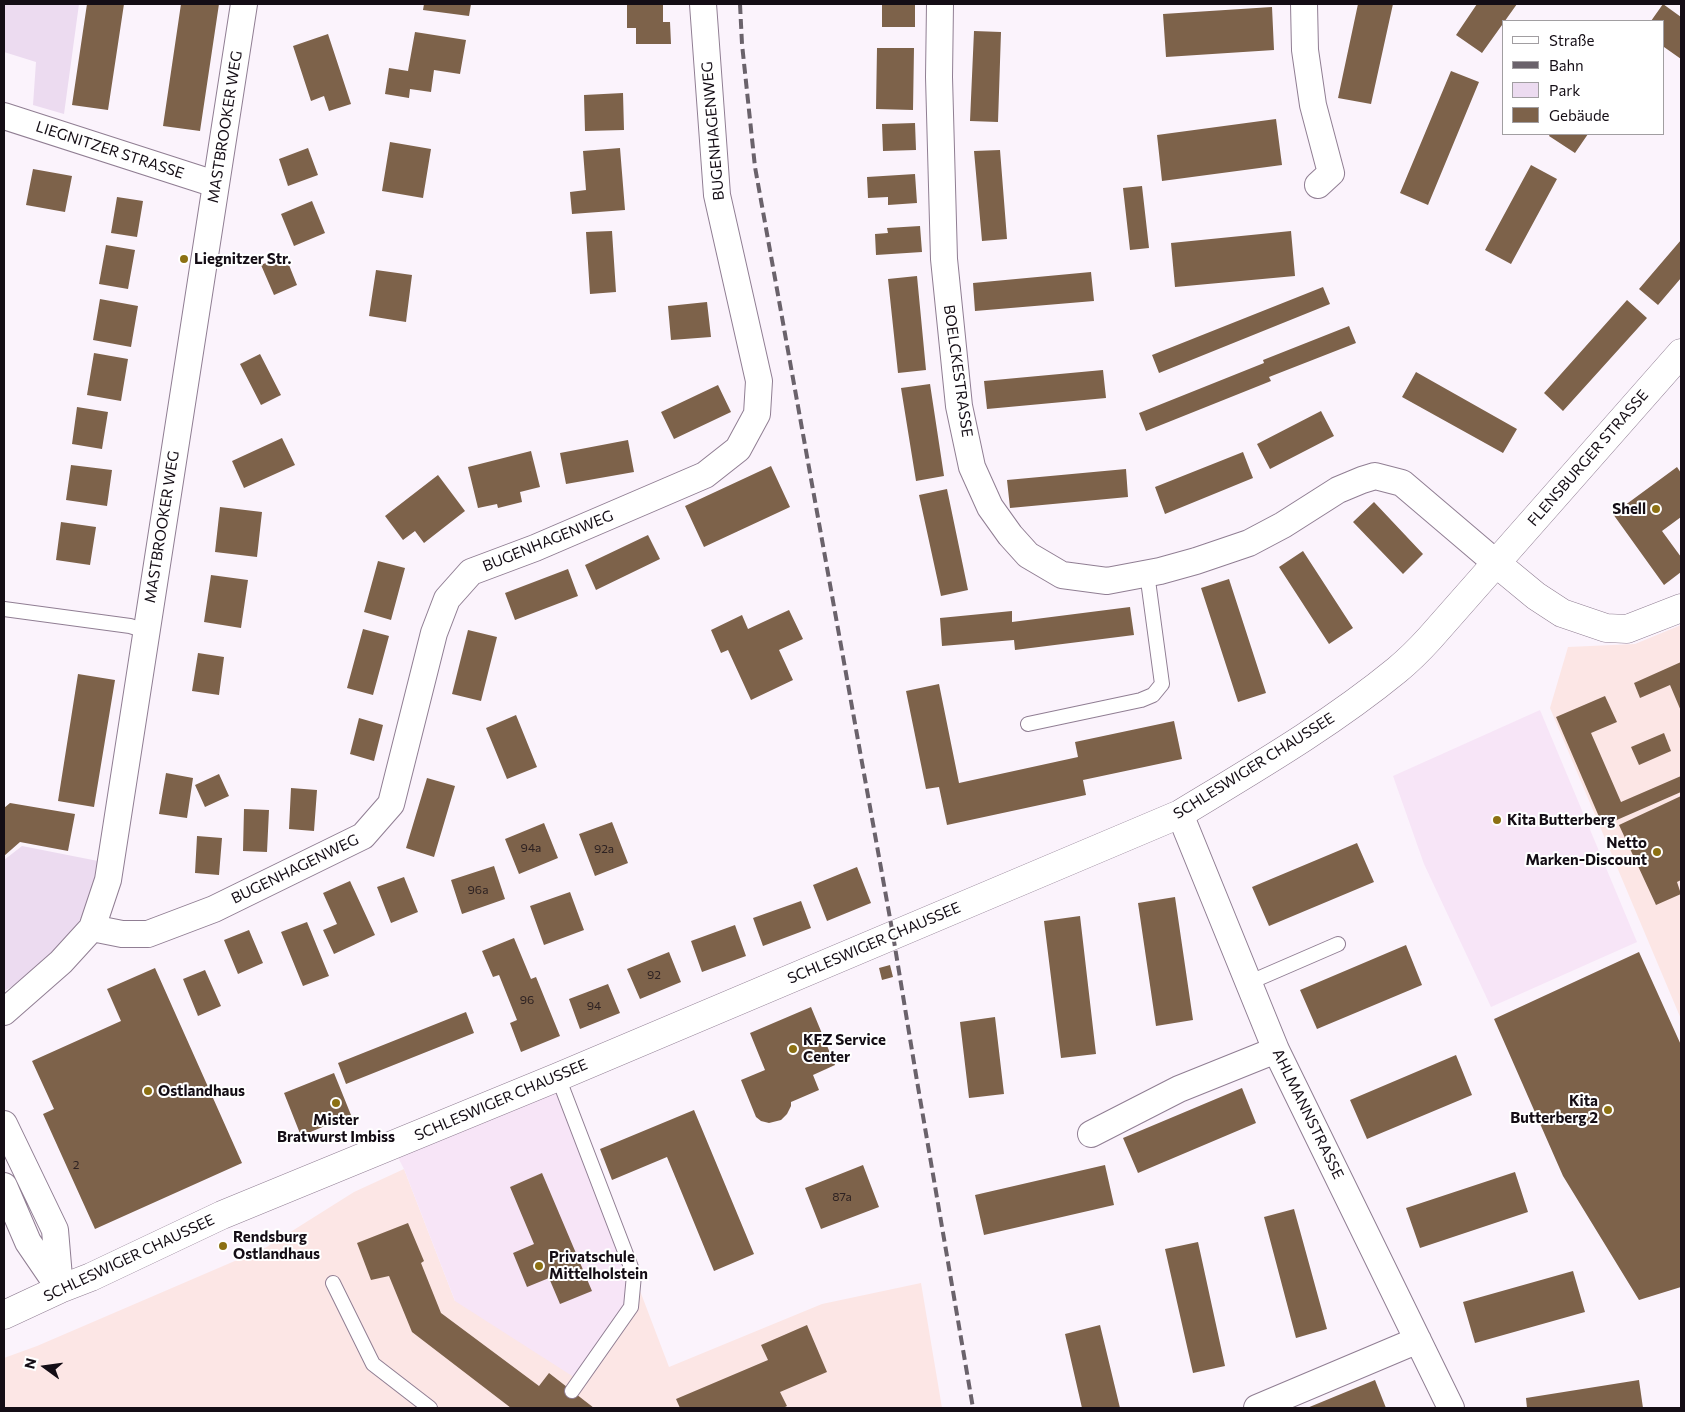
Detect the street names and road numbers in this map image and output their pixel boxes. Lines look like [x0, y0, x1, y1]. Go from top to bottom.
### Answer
street label: MASTBROOKER WEG [204, 50, 246, 204]
street label: BUGENHAGENWEG [698, 61, 728, 201]
street label: LIEGNITZER STRASSE [34, 118, 186, 182]
street label: BOELCKESTRASSE [940, 304, 976, 438]
street label: FLENSBURGER STRASSE [1524, 386, 1652, 530]
street label: MASTBROOKER WEG [141, 450, 183, 604]
street label: BUGENHAGENWEG [480, 507, 616, 575]
street label: SCHLESWIGER CHAUSSEE [1170, 709, 1338, 823]
street label: BUGENHAGENWEG [228, 830, 362, 908]
street label: SCHLESWIGER CHAUSSEE [785, 898, 963, 988]
street label: AHLMANNSTRASSE [1269, 1046, 1347, 1182]
street label: SCHLESWIGER CHAUSSEE [412, 1055, 590, 1145]
street label: SCHLESWIGER CHAUSSEE [41, 1210, 217, 1306]

